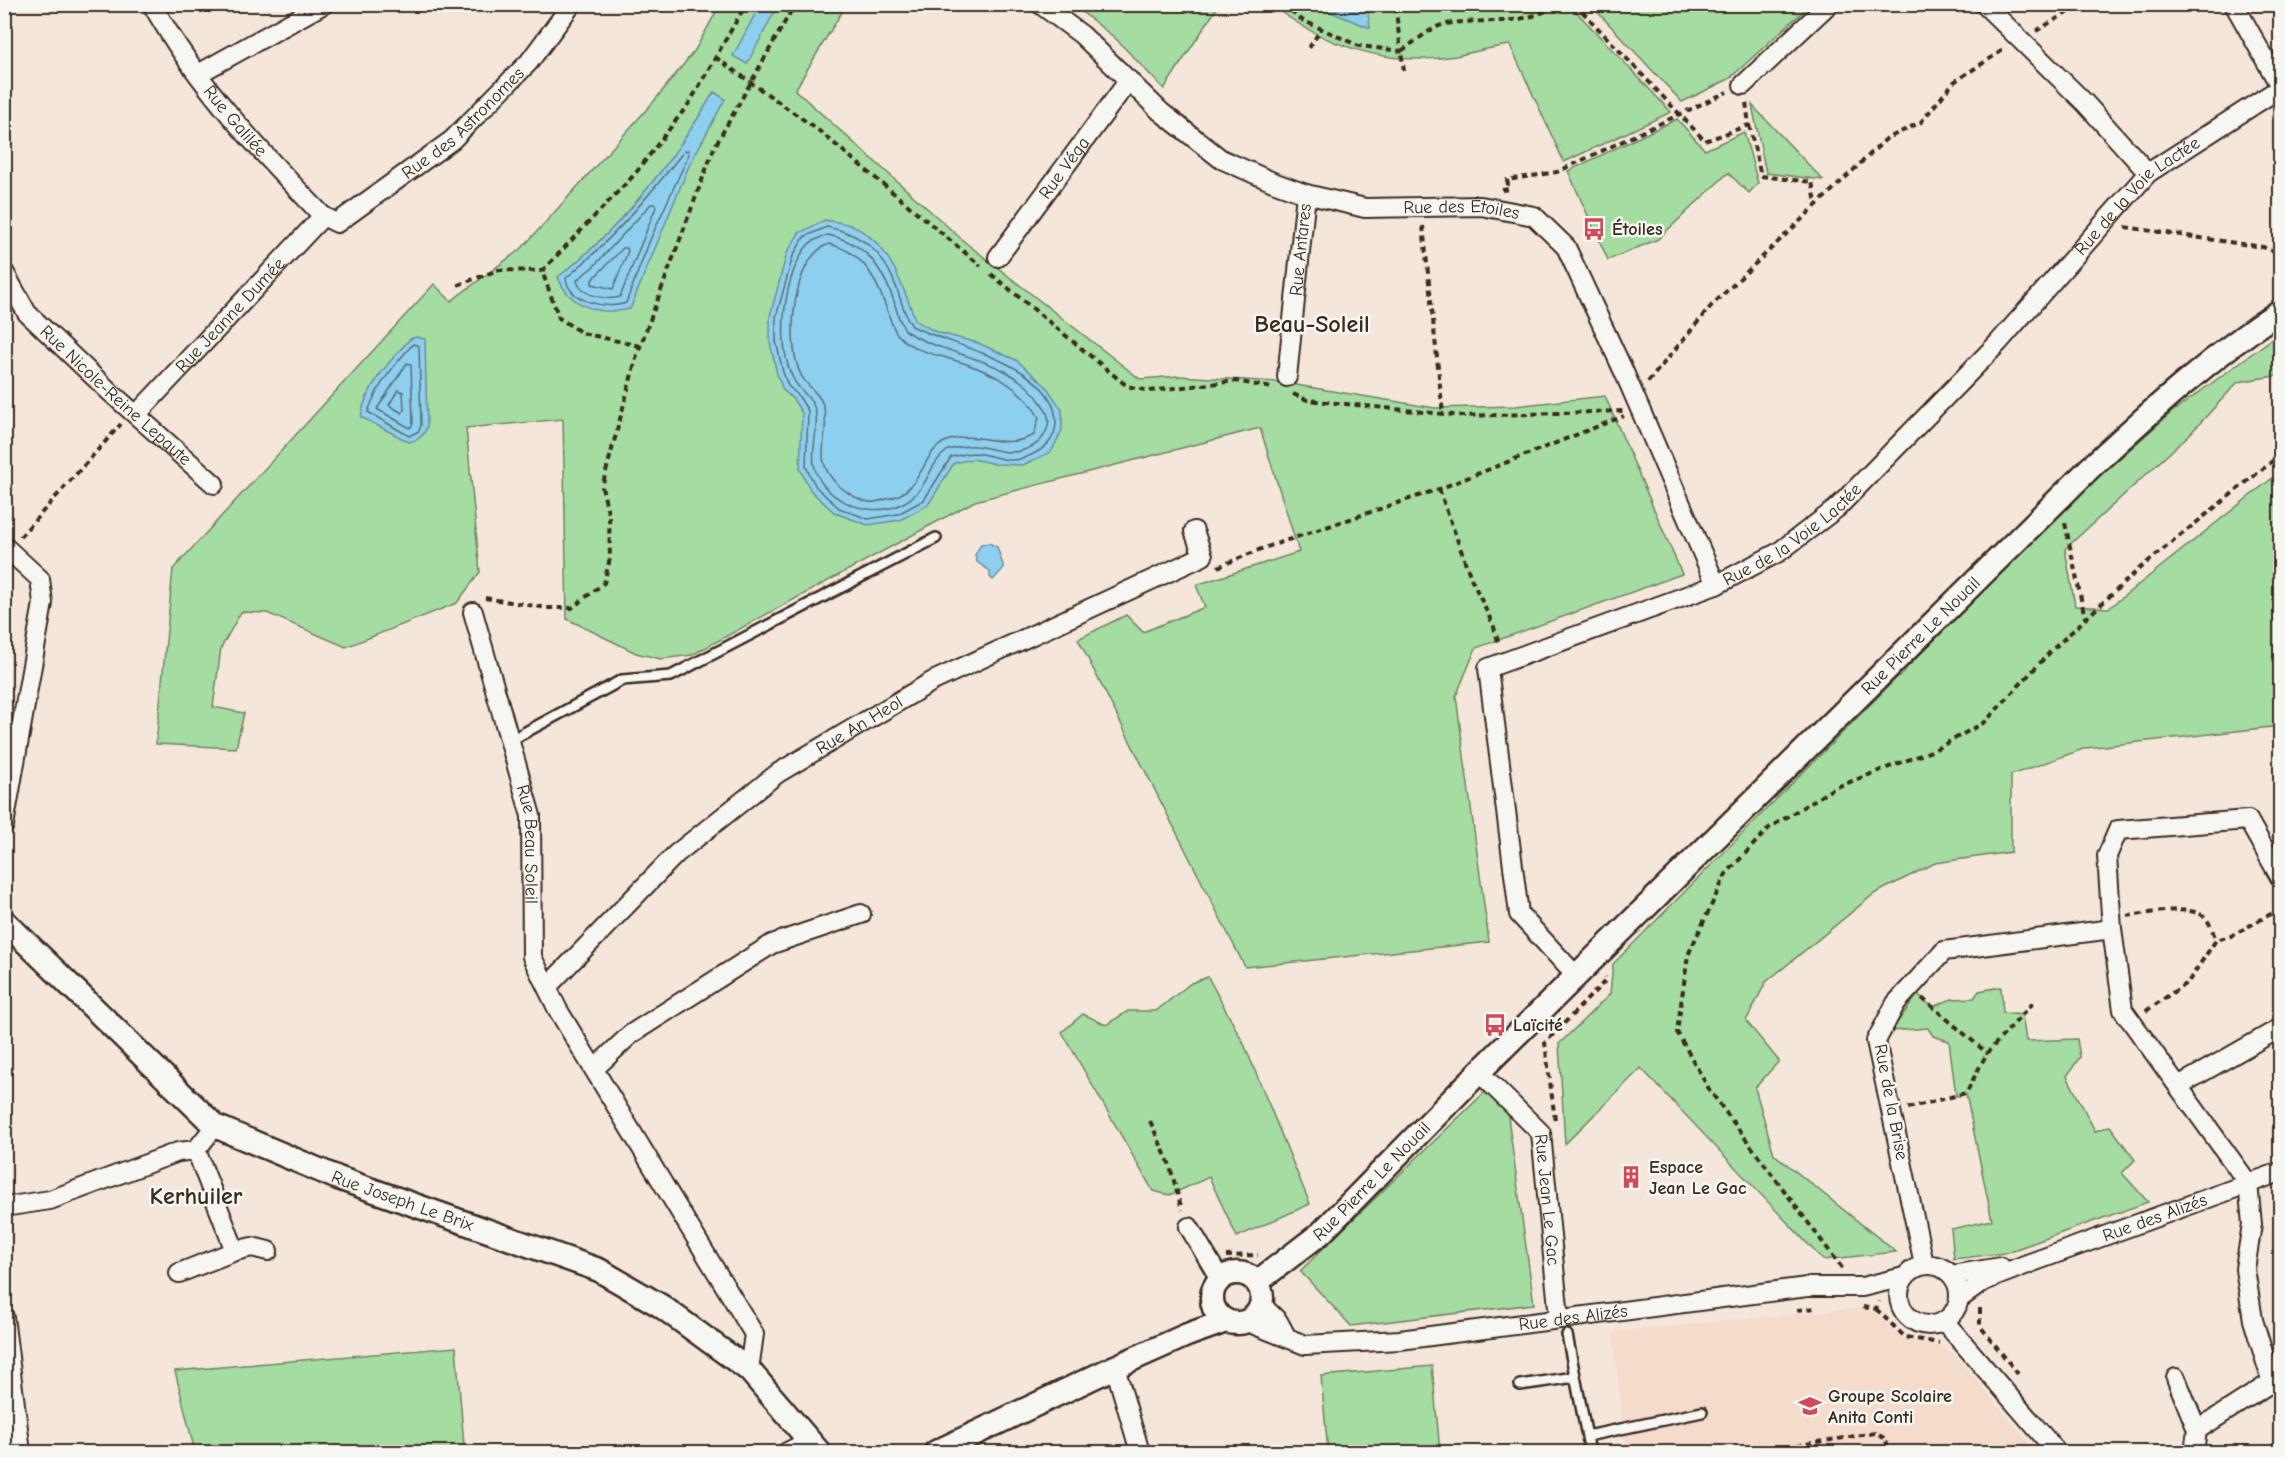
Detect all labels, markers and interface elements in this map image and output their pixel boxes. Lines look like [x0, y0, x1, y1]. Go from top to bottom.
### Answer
street label: Rue des Astronomes [398, 63, 528, 183]
street label: Rue Galilée [199, 81, 272, 161]
street label: Rue de la Voie Lactée [2070, 132, 2204, 260]
street label: Rue Véga [1034, 133, 1094, 203]
street label: Rue des Étoiles [1403, 194, 1521, 224]
street label: Rue Antares [1285, 202, 1315, 297]
bus stop icon: Étoiles [1581, 216, 1607, 242]
place label: Étoiles [1612, 218, 1663, 240]
street label: Rue Jeanne Dumée [171, 253, 289, 377]
district label: Beau-Soleil [1254, 310, 1370, 338]
street label: Rue Nicole-Reine Lepaute [36, 321, 196, 470]
street label: Rue de la Voie Lactée [1719, 479, 1866, 590]
street label: Rue Pierre Le Nouail [1857, 572, 1984, 699]
street label: Rue An Heol [812, 691, 906, 759]
street label: Rue Beau Soleil [512, 782, 542, 904]
bus stop icon: Laïcité [1482, 1012, 1508, 1038]
place label: Laïcité [1513, 1015, 1563, 1036]
street label: Rue de la Brise [1869, 1042, 1913, 1162]
street label: Rue Pierre Le Nouail [1309, 1117, 1435, 1246]
street label: Rue Jean Le Gac [1531, 1133, 1564, 1267]
place label: Espace Jean Le Gac [1649, 1157, 1747, 1199]
building icon: Espace Jean Le Gac [1618, 1164, 1644, 1190]
street label: Rue Joseph Le Brix [328, 1166, 477, 1236]
district label: Kerhuiler [149, 1182, 243, 1210]
street label: Rue des Alizés [2100, 1189, 2210, 1246]
street label: Rue des Alizés [1517, 1300, 1629, 1335]
place label: Groupe Scolaire Anita Conti [1828, 1386, 1952, 1428]
school or university icon: Groupe Scolaire Anita Conti [1797, 1393, 1823, 1419]

